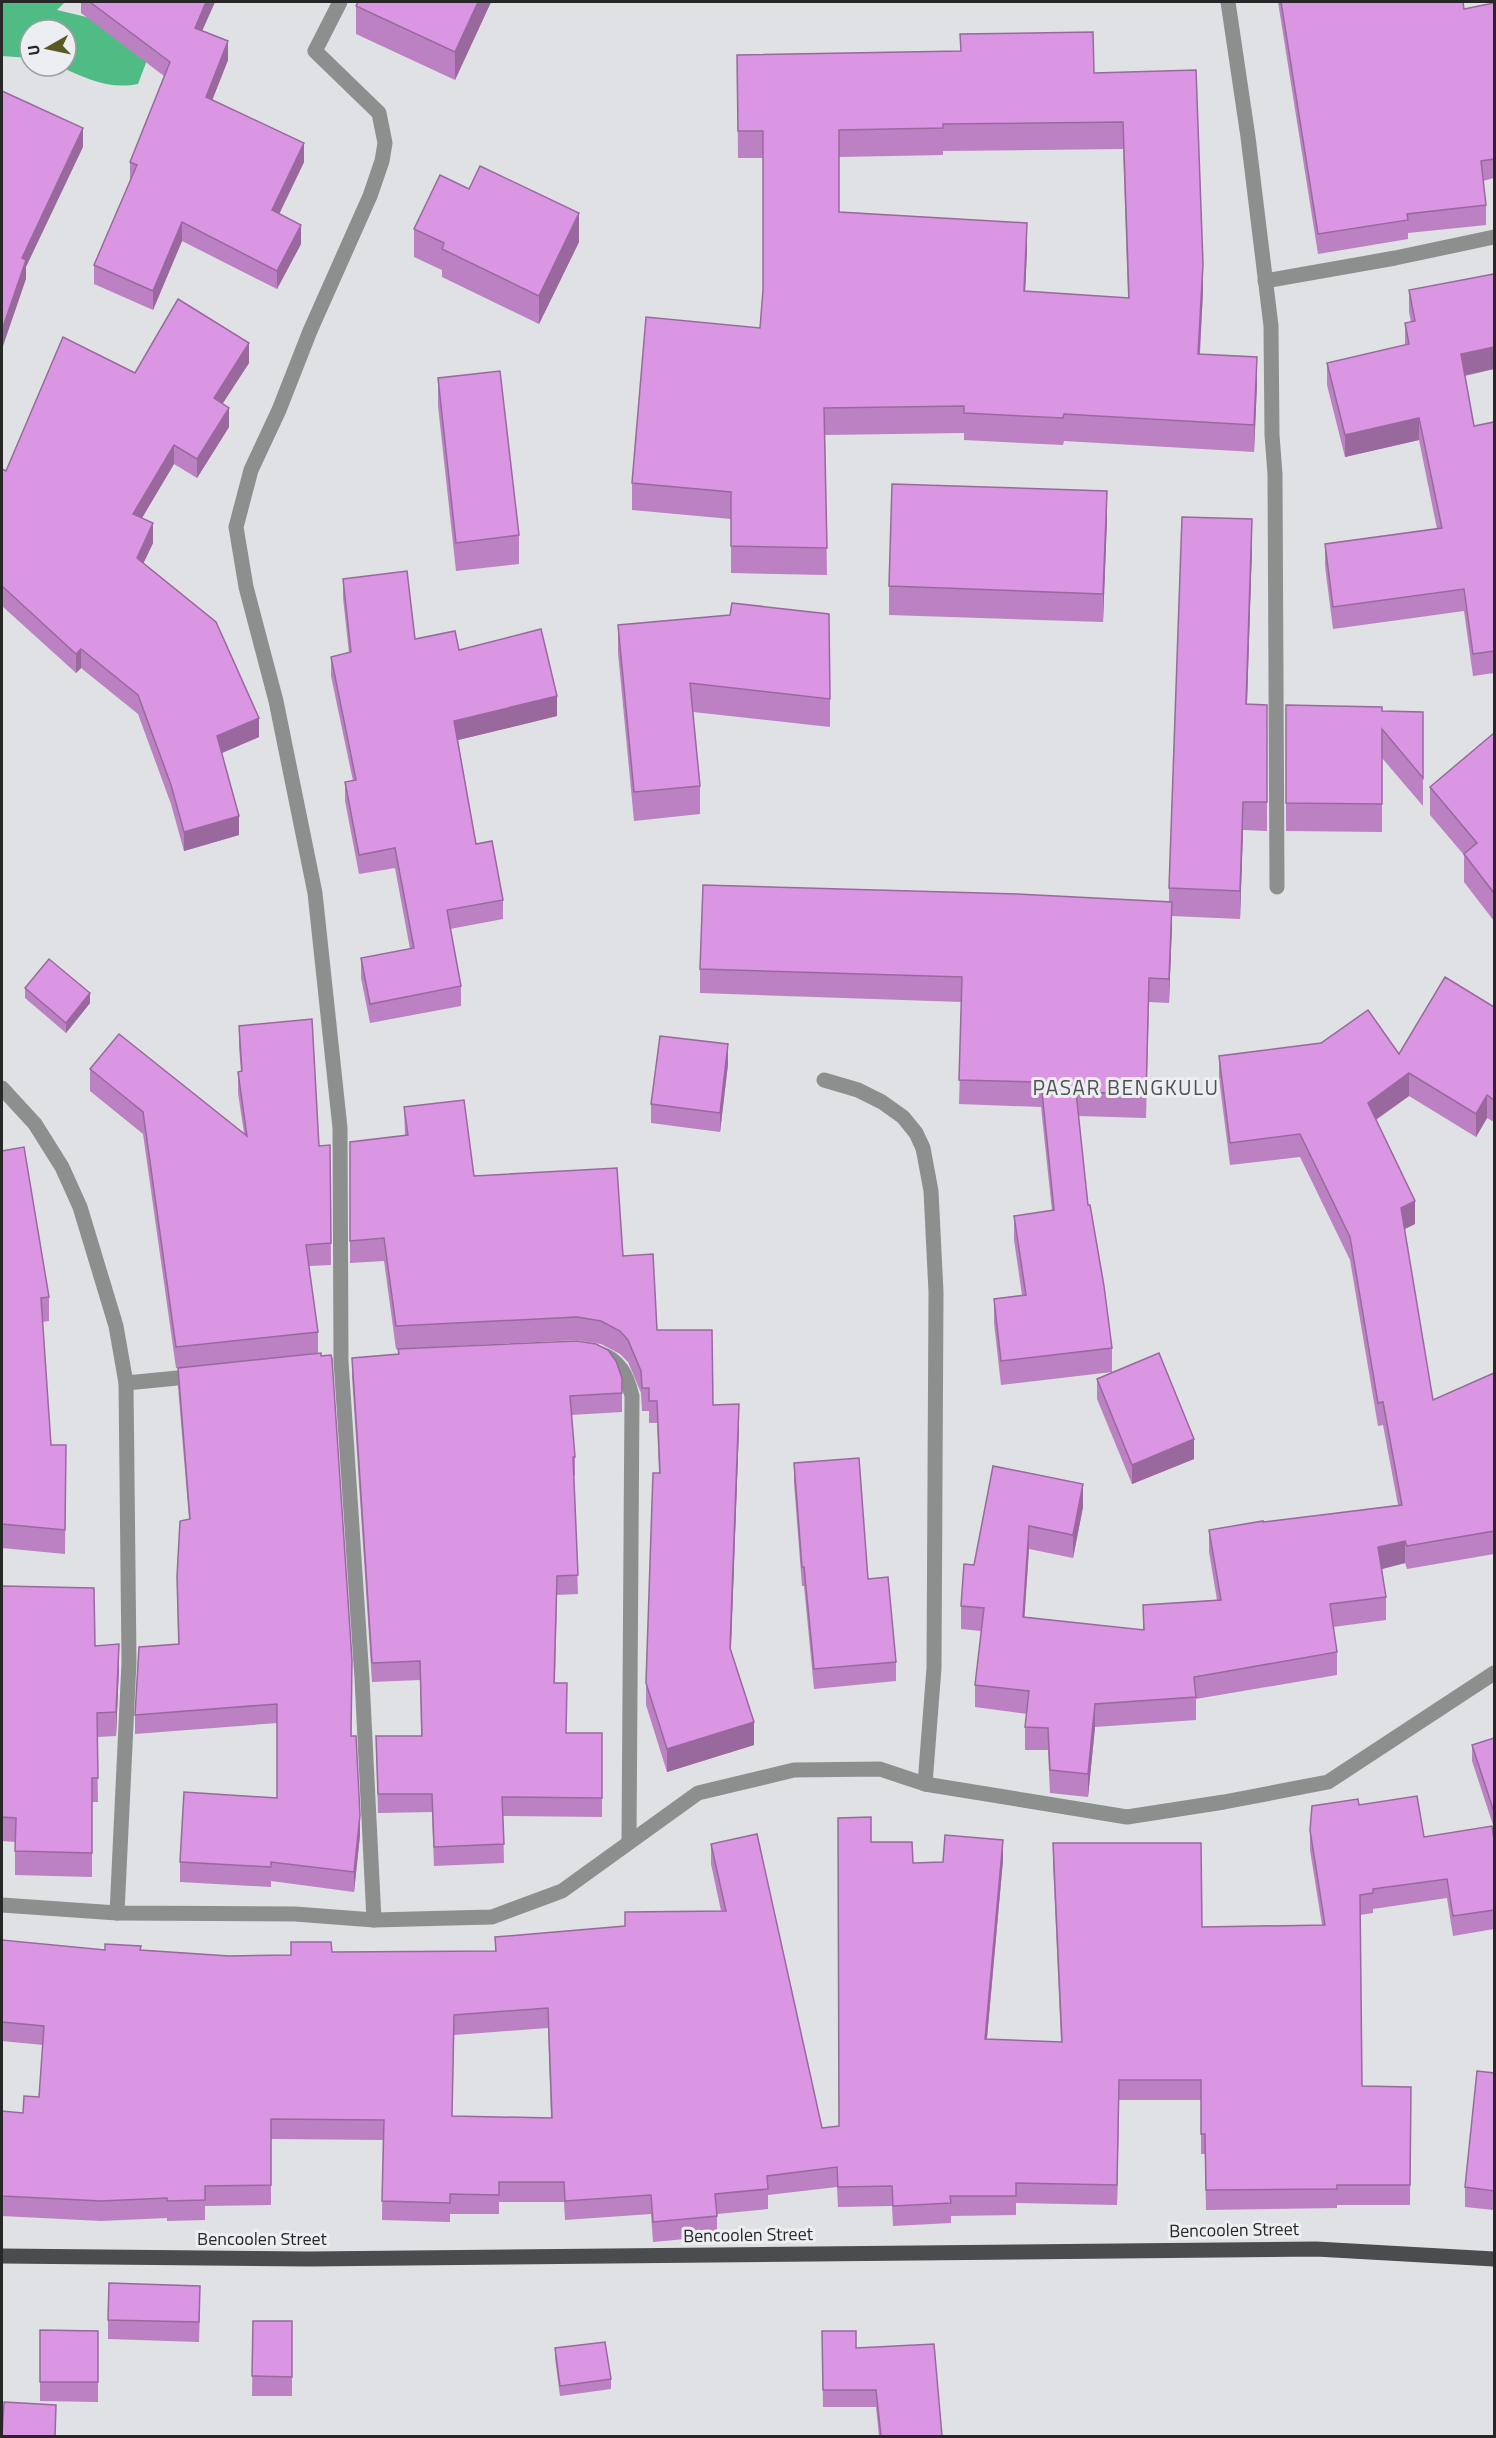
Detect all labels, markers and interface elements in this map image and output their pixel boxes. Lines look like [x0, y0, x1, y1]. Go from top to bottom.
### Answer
north arrow [18, 18, 78, 78]
text: U [21, 43, 46, 57]
district label: PASAR BENGKULU [1033, 1071, 1219, 1103]
street label: Bencoolen Street [1169, 2215, 1300, 2244]
street label: Bencoolen Street [683, 2220, 814, 2249]
street label: Bencoolen Street [197, 2225, 328, 2252]

